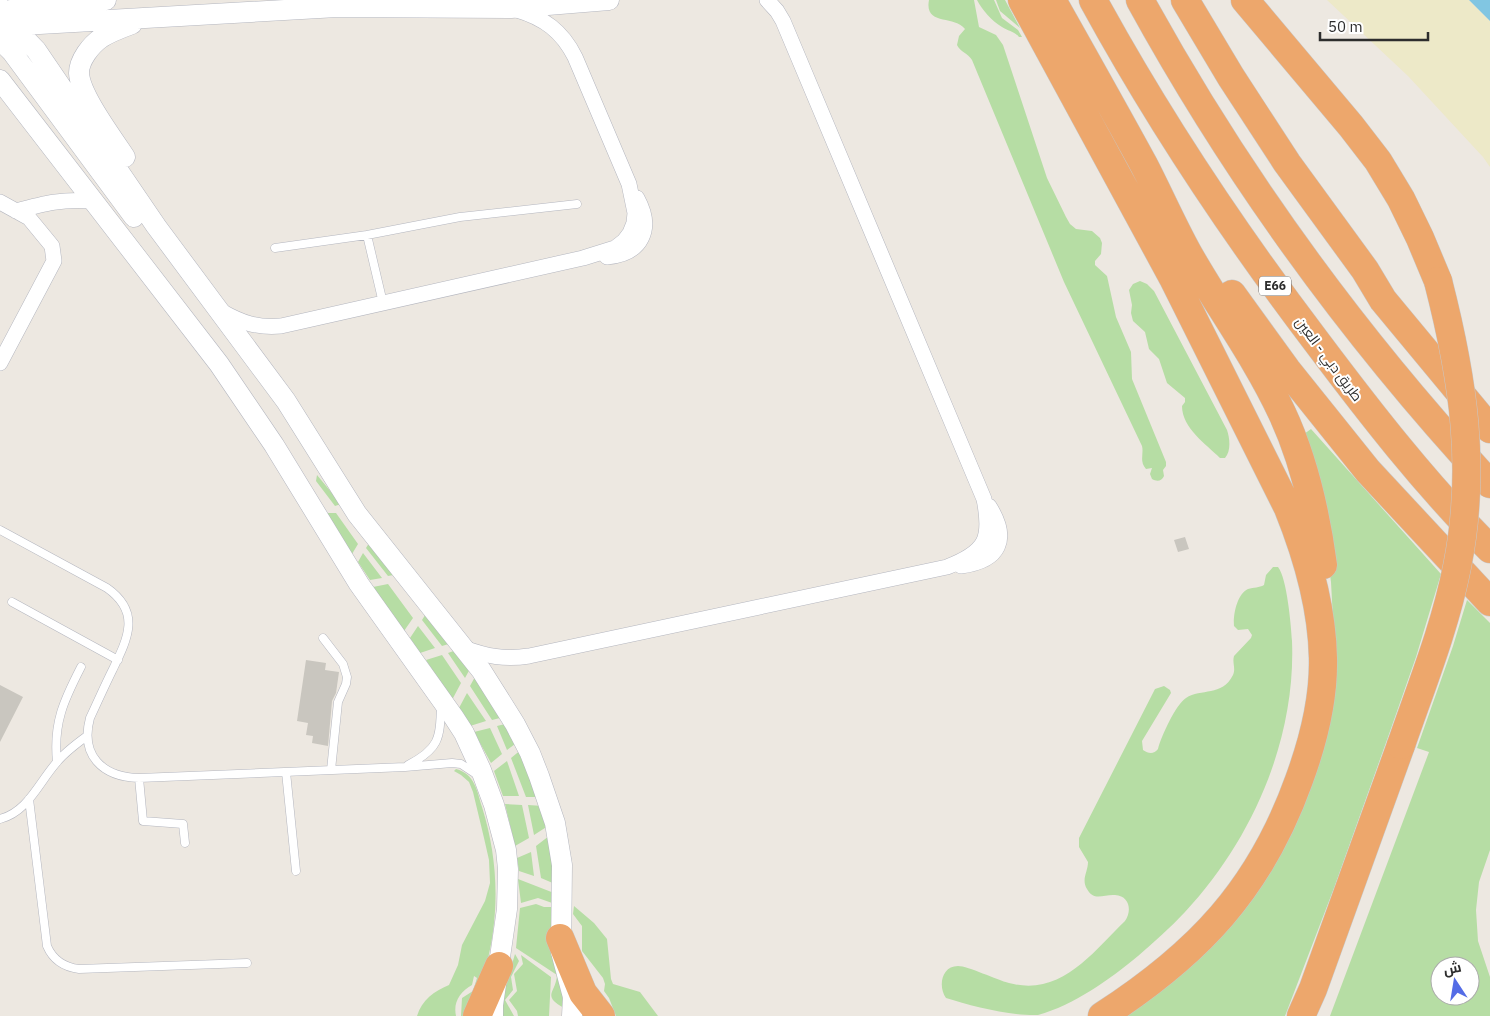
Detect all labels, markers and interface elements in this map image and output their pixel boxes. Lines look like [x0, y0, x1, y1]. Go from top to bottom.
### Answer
scale bar [1320, 10, 1428, 42]
text: 50 m [1328, 17, 1363, 36]
road number: E66 [1259, 276, 1291, 296]
street label: طريق دبي - العين [1289, 313, 1367, 406]
north arrow [1430, 956, 1480, 1006]
text: ش [1442, 958, 1463, 979]

